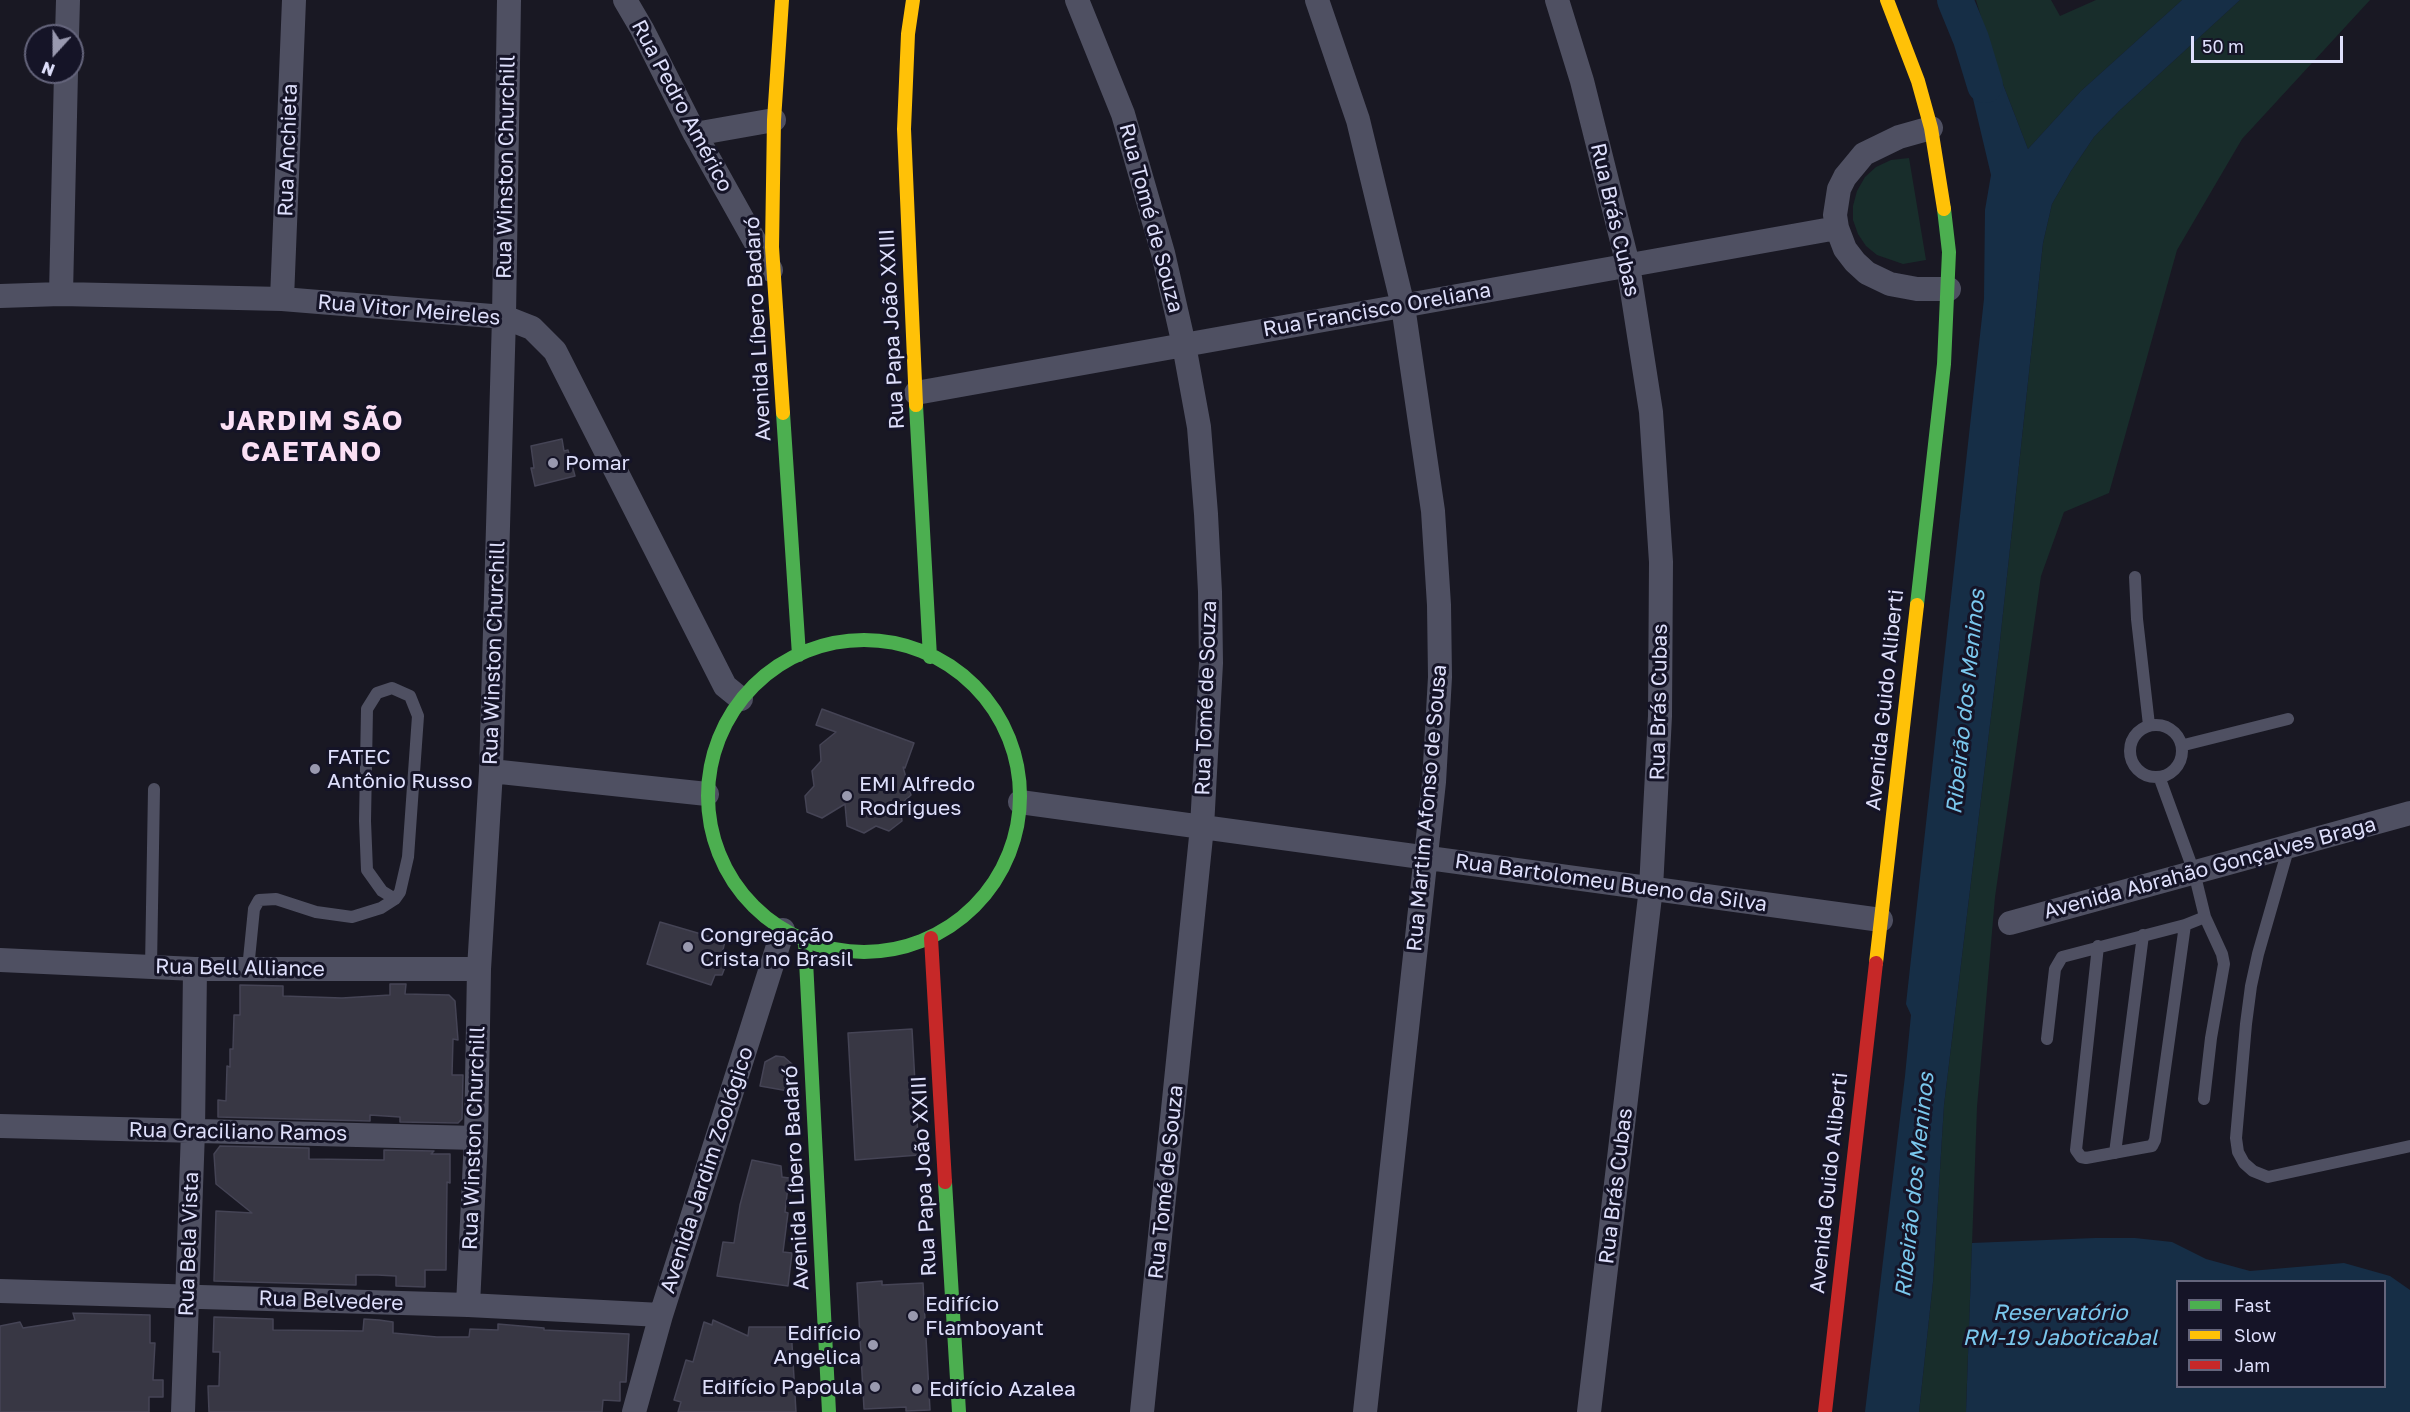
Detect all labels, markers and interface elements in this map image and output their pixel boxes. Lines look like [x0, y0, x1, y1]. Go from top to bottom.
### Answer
street label: Rua Pedro Américo [626, 16, 738, 196]
north arrow [24, 24, 84, 84]
scale bar [2194, 24, 2346, 62]
text: 50 m [2202, 35, 2244, 57]
street label: Rua Winston Churchill [491, 55, 521, 279]
text: N [39, 57, 58, 80]
street label: Rua Anchieta [273, 83, 303, 217]
street label: Rua Tomé de Souza [1114, 121, 1188, 315]
street label: Rua Brás Cubas [1585, 141, 1645, 299]
street label: Avenida Líbero Badaró [740, 216, 776, 442]
street label: Rua Papa João XXIII [874, 228, 910, 430]
street label: Rua Francisco Oreliana [1261, 278, 1493, 342]
street label: Rua Vitor Meireles [316, 289, 502, 331]
district label: JARDIM SÃO CAETANO [220, 405, 404, 468]
place label: Pomar [565, 450, 630, 476]
marker: Pomar [546, 456, 560, 470]
street label: Rua Winston Churchill [477, 541, 511, 765]
street label: Avenida Guido Aliberti [1861, 588, 1909, 812]
water label: Ribeirão dos Meninos [1941, 588, 1991, 816]
street label: Rua Tomé de Souza [1190, 600, 1222, 796]
street label: Rua Brás Cubas [1645, 623, 1673, 781]
street label: Rua Martim Afonso de Sousa [1402, 664, 1452, 952]
place label: FATEC Antônio Russo [327, 744, 473, 794]
marker: FATEC Antônio Russo [308, 762, 322, 776]
place label: EMI Alfredo Rodrigues [859, 771, 975, 821]
marker: EMI Alfredo Rodrigues [840, 789, 854, 803]
street label: Avenida Abrahão Gonçalves Braga [2041, 811, 2379, 925]
street label: Rua Bartolomeu Bueno da Silva [1453, 849, 1769, 917]
place label: Congregação Crista no Brasil [700, 922, 853, 972]
marker: Congregação Crista no Brasil [681, 940, 695, 954]
street label: Rua Bell Alliance [155, 954, 325, 982]
street label: Rua Winston Churchill [457, 1026, 491, 1250]
street label: Avenida Jardim Zoológico [655, 1043, 759, 1297]
street label: Avenida Líbero Badaró [778, 1065, 814, 1291]
street label: Avenida Guido Aliberti [1805, 1071, 1853, 1295]
water label: Ribeirão dos Meninos [1890, 1071, 1940, 1299]
street label: Rua Papa João XXIII [906, 1075, 942, 1277]
street label: Rua Tomé de Souza [1143, 1084, 1189, 1280]
street label: Rua Brás Cubas [1594, 1107, 1638, 1265]
street label: Rua Graciliano Ramos [128, 1117, 348, 1147]
street label: Rua Bela Vista [174, 1171, 204, 1317]
legend [2176, 1280, 2386, 1388]
street label: Rua Belvedere [258, 1286, 404, 1316]
place label: Edifício Flamboyant [925, 1291, 1044, 1341]
text: Fast [2234, 1294, 2271, 1316]
water label: Reservatório RM-19 Jaboticabal [1962, 1300, 2158, 1352]
marker: Edifício Flamboyant [906, 1309, 920, 1323]
place label: Edifício Angelica [773, 1320, 861, 1370]
text: Slow [2234, 1324, 2276, 1346]
marker: Edifício Angelica [866, 1338, 880, 1352]
text: Jam [2234, 1354, 2270, 1376]
place label: Edifício Papoula [701, 1374, 863, 1400]
place label: Edifício Azalea [929, 1376, 1076, 1402]
marker: Edifício Papoula [868, 1380, 882, 1394]
marker: Edifício Azalea [910, 1382, 924, 1396]

